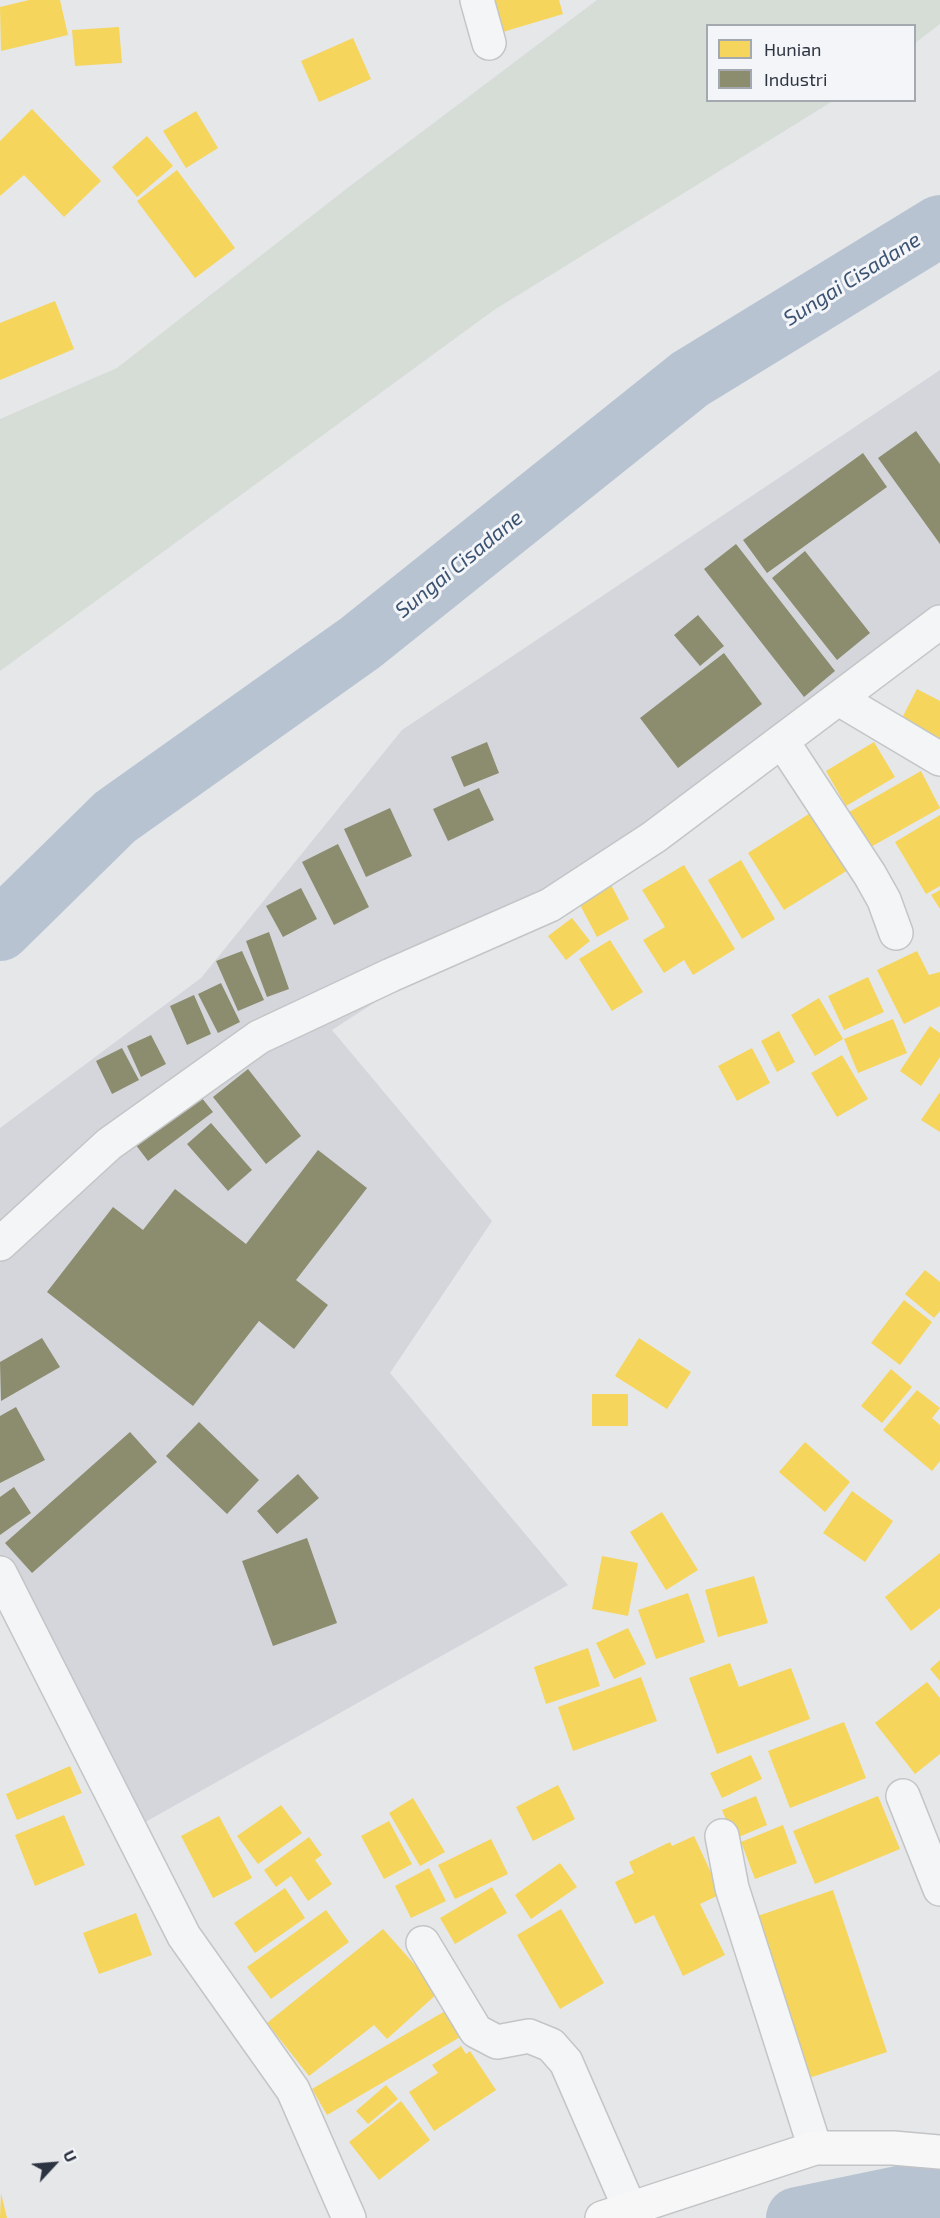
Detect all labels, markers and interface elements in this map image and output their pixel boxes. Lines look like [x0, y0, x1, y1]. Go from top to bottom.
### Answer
legend [706, 24, 916, 102]
text: Hunian [764, 38, 822, 60]
text: Industri [764, 68, 827, 90]
water label: Sungai Cisadane [779, 227, 925, 331]
water label: Sungai Cisadane [390, 505, 528, 623]
north arrow [24, 2134, 84, 2194]
text: U [60, 2147, 82, 2165]

